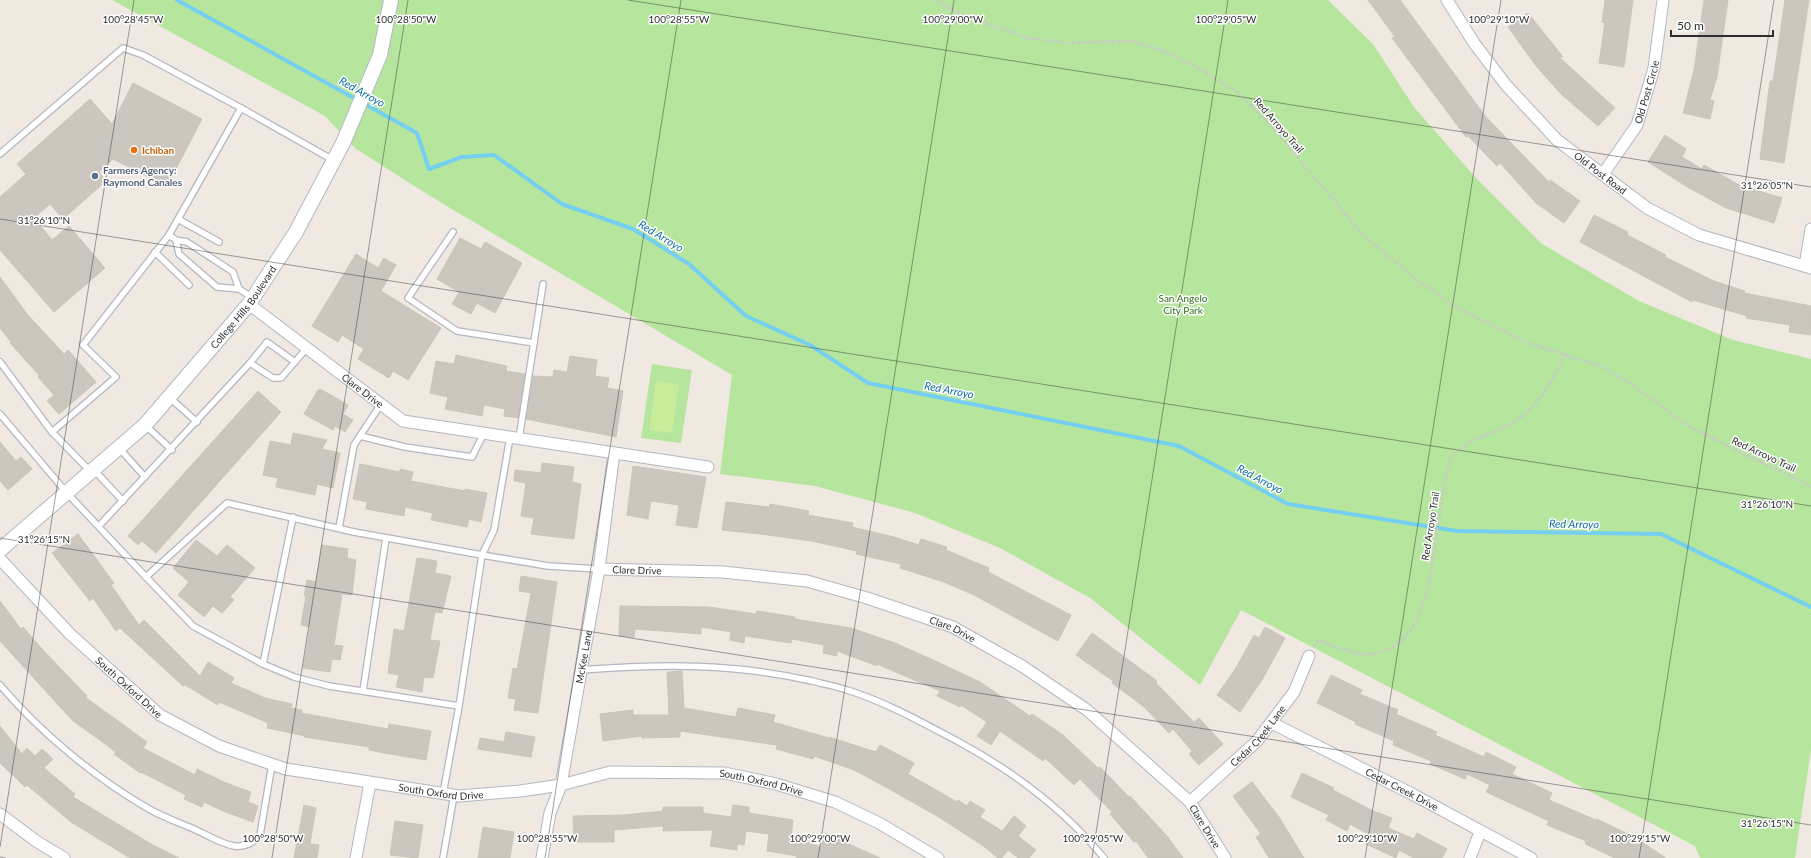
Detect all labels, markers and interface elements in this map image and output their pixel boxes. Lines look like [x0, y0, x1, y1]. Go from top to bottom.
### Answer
scale bar [1671, 12, 1773, 38]
text: 100°28'45"W [103, 13, 164, 25]
text: 100°28'50"W [376, 13, 437, 25]
text: 100°28'55"W [649, 13, 710, 25]
text: 100°29'00"W [923, 13, 984, 25]
text: 100°29'05"W [1196, 13, 1257, 25]
text: 100°29'10"W [1469, 13, 1530, 25]
text: 50 m [1677, 18, 1704, 33]
street label: Old Post Circle [1632, 60, 1661, 125]
water label: Red Arroyo [337, 74, 388, 110]
street label: Red Arroyo Trail [1252, 95, 1306, 155]
place label: Ichiban [142, 144, 175, 156]
marker: Ichiban [129, 145, 139, 155]
street label: Old Post Road [1572, 149, 1629, 196]
place label: Farmers Agency: Raymond Canales [103, 164, 183, 188]
marker: Farmers Agency: Raymond Canales [90, 171, 100, 181]
text: 31°26'05"N [1741, 179, 1793, 191]
text: 31°26'10"N [18, 214, 70, 226]
water label: Red Arroyo [636, 217, 686, 254]
street label: College Hills Boulevard [208, 263, 278, 351]
park label: San Angelo City Park [1159, 292, 1208, 316]
street label: Clare Drive [340, 371, 386, 410]
water label: Red Arroyo [923, 378, 975, 401]
street label: Red Arroyo Trail [1730, 434, 1798, 474]
water label: Red Arroyo [1235, 461, 1286, 496]
street label: Red Arroyo Trail [1419, 491, 1441, 561]
text: 31°26'10"N [1741, 498, 1793, 510]
water label: Red Arroyo [1549, 517, 1599, 530]
text: 31°26'15"N [18, 533, 70, 545]
street label: Clare Drive [612, 563, 662, 577]
street label: Clare Drive [928, 614, 978, 645]
street label: McKee Lane [573, 629, 594, 685]
street label: South Oxford Drive [93, 654, 165, 720]
street label: Cedar Creek Lane [1227, 703, 1288, 769]
street label: Cedar Creek Drive [1364, 765, 1441, 813]
street label: South Oxford Drive [719, 767, 805, 798]
street label: South Oxford Drive [398, 781, 484, 802]
street label: Clare Drive [1187, 802, 1223, 850]
text: 31°26'15"N [1741, 817, 1793, 829]
text: 100°28'50"W [243, 832, 304, 844]
text: 100°28'55"W [517, 832, 578, 844]
text: 100°29'00"W [790, 832, 851, 844]
text: 100°29'05"W [1063, 832, 1124, 844]
text: 100°29'10"W [1337, 832, 1398, 844]
text: 100°29'15"W [1610, 832, 1671, 844]

